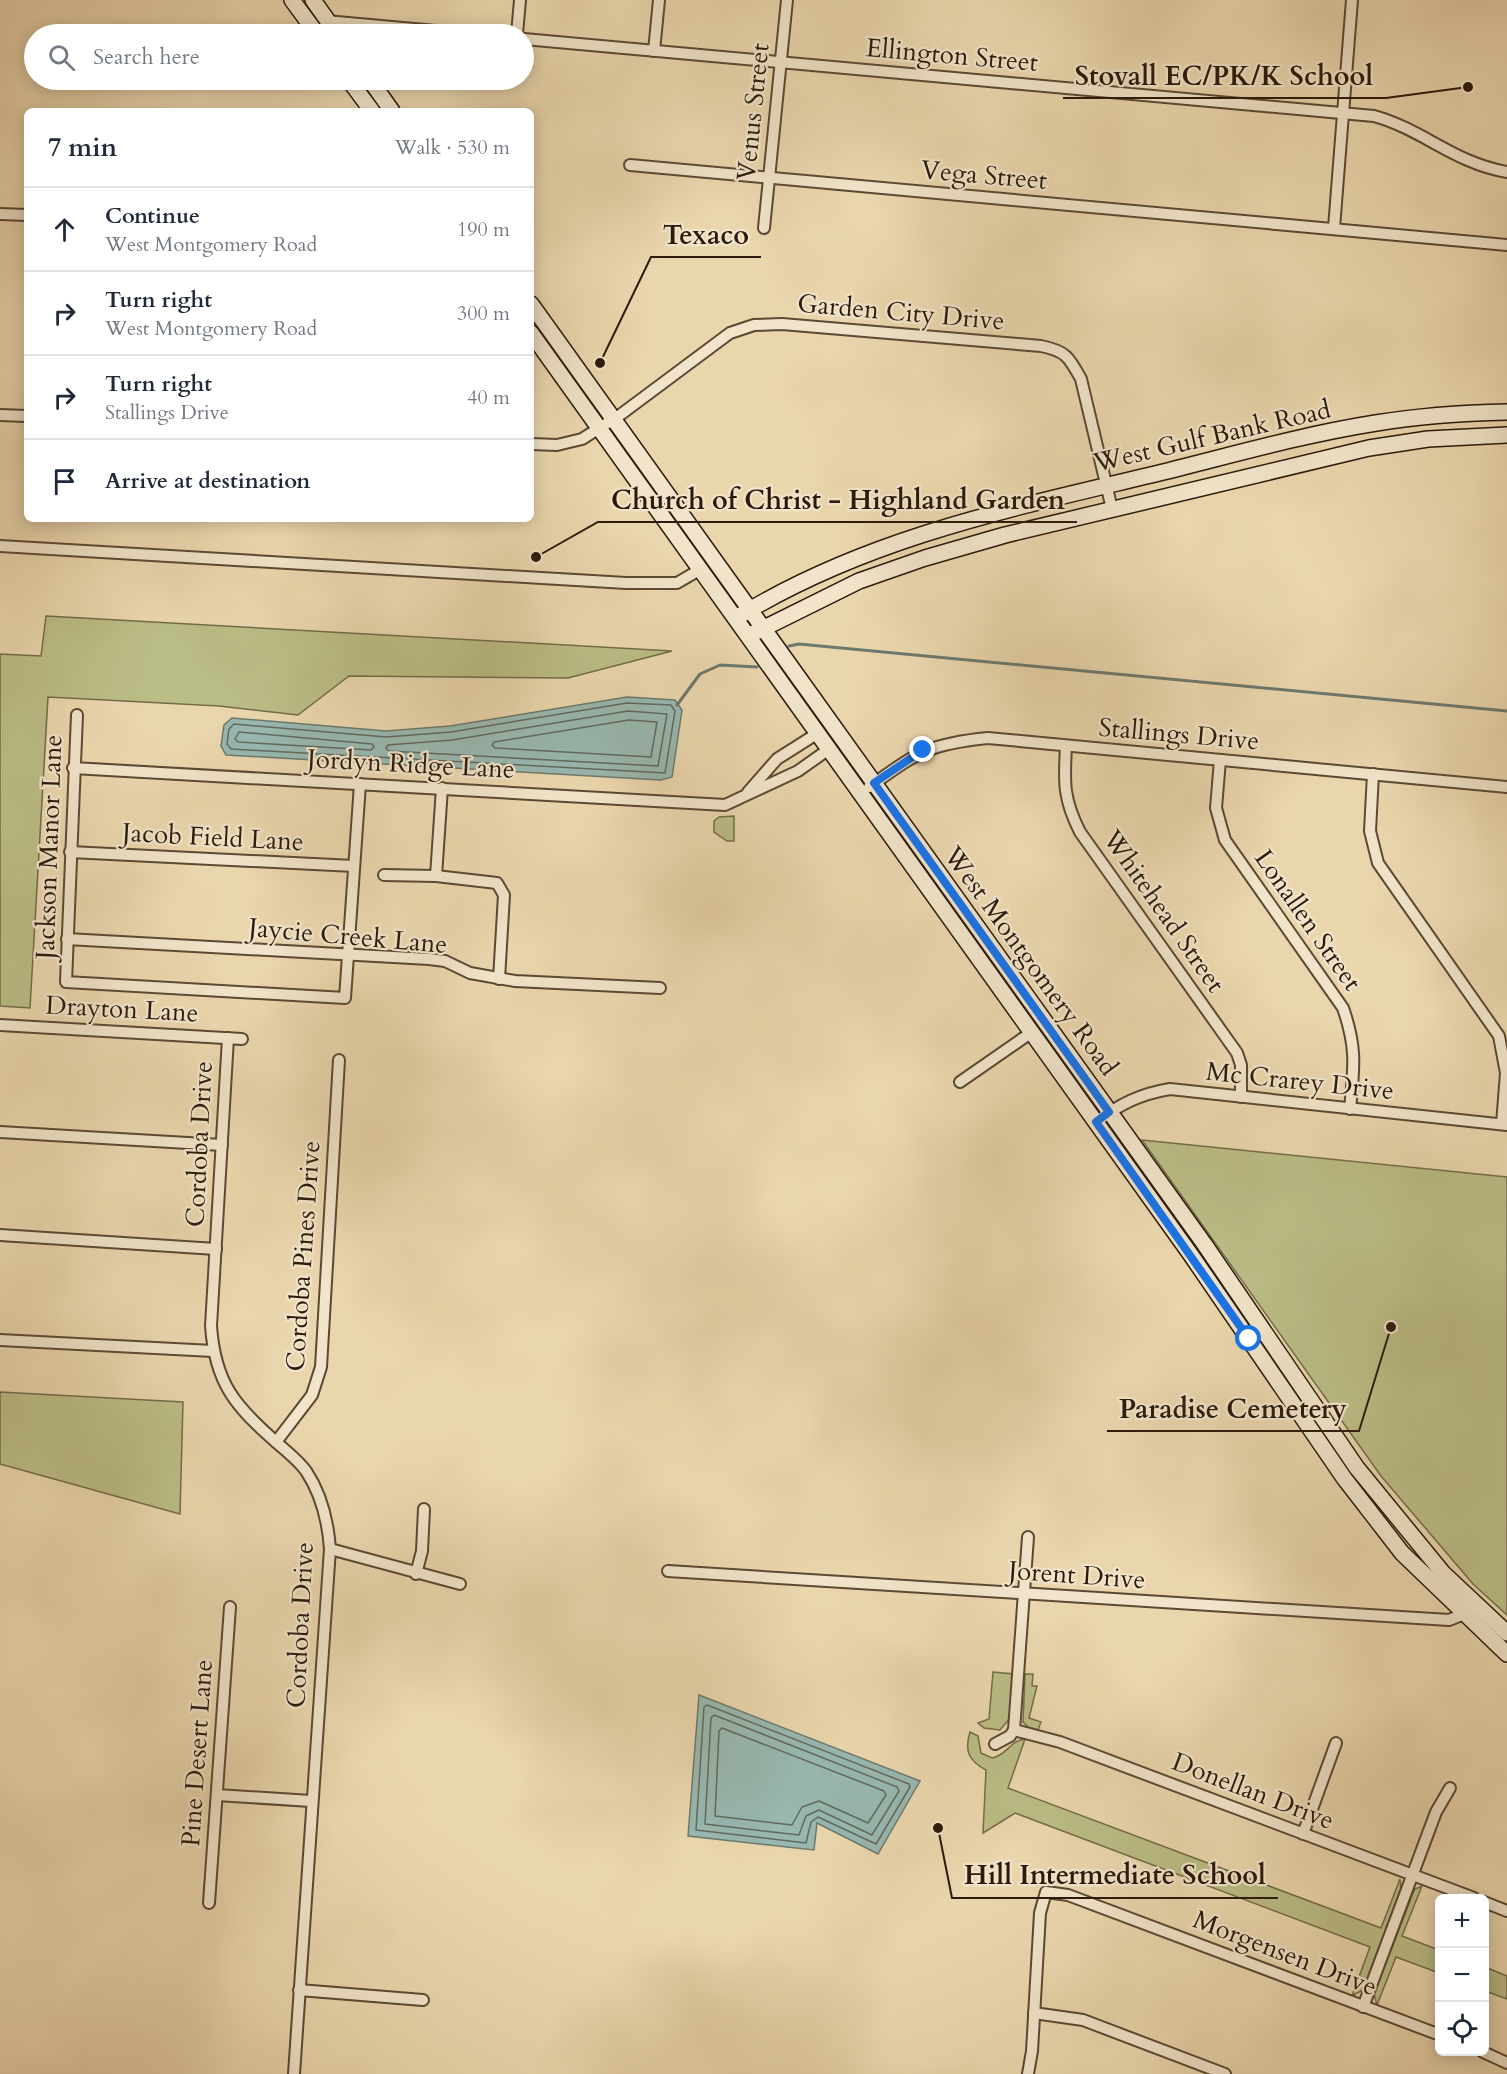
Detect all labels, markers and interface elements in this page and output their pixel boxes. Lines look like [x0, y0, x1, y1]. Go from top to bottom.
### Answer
search box [24, 24, 534, 90]
street label: Ellington Street [865, 30, 1039, 80]
icon: search [45, 41, 78, 74]
street label: Venus Street [728, 41, 778, 183]
text: Search here [93, 42, 200, 72]
callout: Stovall EC/PK/K School [1063, 53, 1386, 98]
text: Stovall EC/PK/K School [1075, 58, 1373, 95]
text: 7 min [48, 130, 117, 165]
text: Walk · 530 m [395, 134, 510, 161]
street label: Vega Street [920, 152, 1048, 198]
text: Continue [105, 201, 200, 231]
callout: Texaco [651, 212, 761, 257]
icon: ahead [48, 213, 81, 246]
text: 190 m [457, 216, 510, 243]
text: Texaco [663, 217, 749, 254]
text: West Montgomery Road [105, 231, 317, 258]
text: Turn right [105, 285, 212, 315]
street label: Garden City Drive [796, 286, 1006, 338]
icon: right [48, 297, 81, 330]
text: 300 m [457, 300, 510, 327]
text: West Montgomery Road [105, 315, 317, 342]
text: Turn right [105, 369, 212, 399]
icon: right [48, 381, 81, 414]
text: 40 m [467, 384, 510, 411]
street label: West Gulf Bank Road [1089, 392, 1334, 481]
text: Stallings Drive [105, 399, 229, 426]
icon: arrive [48, 465, 81, 498]
text: Arrive at destination [105, 466, 310, 496]
callout: Church of Christ - Highland Garden [598, 477, 1077, 522]
text: Church of Christ - Highland Garden [611, 482, 1066, 519]
street label: Stallings Drive [1097, 710, 1261, 758]
street label: Jackson Manor Lane [27, 734, 70, 964]
route end [909, 736, 935, 762]
street label: Jordyn Ridge Lane [302, 741, 516, 787]
street label: Jacob Field Lane [117, 815, 305, 859]
street label: Whitehead Street [1094, 822, 1233, 999]
street label: West Montgomery Road [935, 838, 1126, 1083]
street label: Lonallen Street [1246, 842, 1370, 998]
street label: Jaycie Creek Lane [243, 910, 449, 962]
street label: Drayton Lane [45, 988, 199, 1030]
street label: Mc Crarey Drive [1204, 1054, 1396, 1108]
street label: Cordoba Drive [177, 1060, 221, 1228]
street label: Cordoba Pines Drive [277, 1139, 329, 1373]
route start [1235, 1325, 1261, 1351]
callout: Paradise Cemetery [1107, 1386, 1359, 1431]
text: Paradise Cemetery [1119, 1391, 1348, 1428]
street label: Cordoba Drive [278, 1541, 322, 1709]
street label: Jorent Drive [1003, 1552, 1147, 1597]
street label: Pine Desert Lane [173, 1658, 221, 1848]
street label: Donellan Drive [1167, 1744, 1339, 1838]
callout: Hill Intermediate School [952, 1853, 1278, 1898]
text: Hill Intermediate School [964, 1857, 1266, 1894]
map controls [1435, 1894, 1489, 2056]
button: + [1435, 1894, 1489, 1948]
street label: Morgensen Drive [1188, 1902, 1382, 2004]
button: − [1435, 1948, 1489, 2002]
button: locate [1435, 2002, 1489, 2056]

